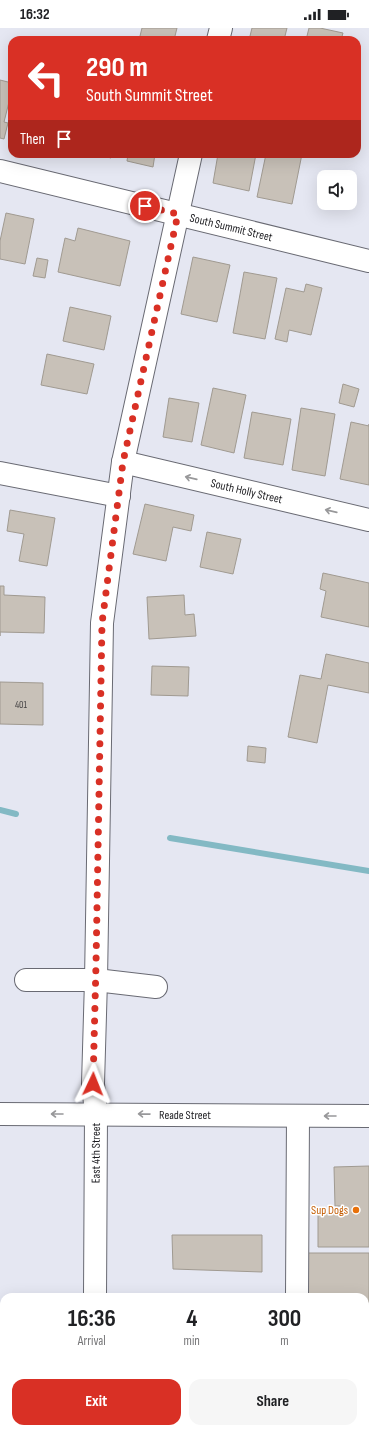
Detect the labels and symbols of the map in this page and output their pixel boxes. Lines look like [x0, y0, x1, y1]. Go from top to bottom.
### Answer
pin [128, 189, 162, 223]
street label: South Summit Street [188, 211, 274, 245]
one-way arrow [185, 473, 198, 481]
street label: South Holly Street [209, 476, 284, 507]
one-way arrow [325, 507, 338, 514]
house number: 401 [15, 699, 28, 711]
position arrow [72, 1063, 114, 1105]
street label: Reade Street [159, 1108, 211, 1123]
one-way arrow [51, 1110, 64, 1118]
one-way arrow [138, 1110, 151, 1118]
one-way arrow [324, 1112, 337, 1120]
street label: East 4th Street [89, 1122, 104, 1183]
place label: Sup Dogs [311, 1203, 348, 1218]
marker: Sup Dogs [351, 1205, 361, 1215]

